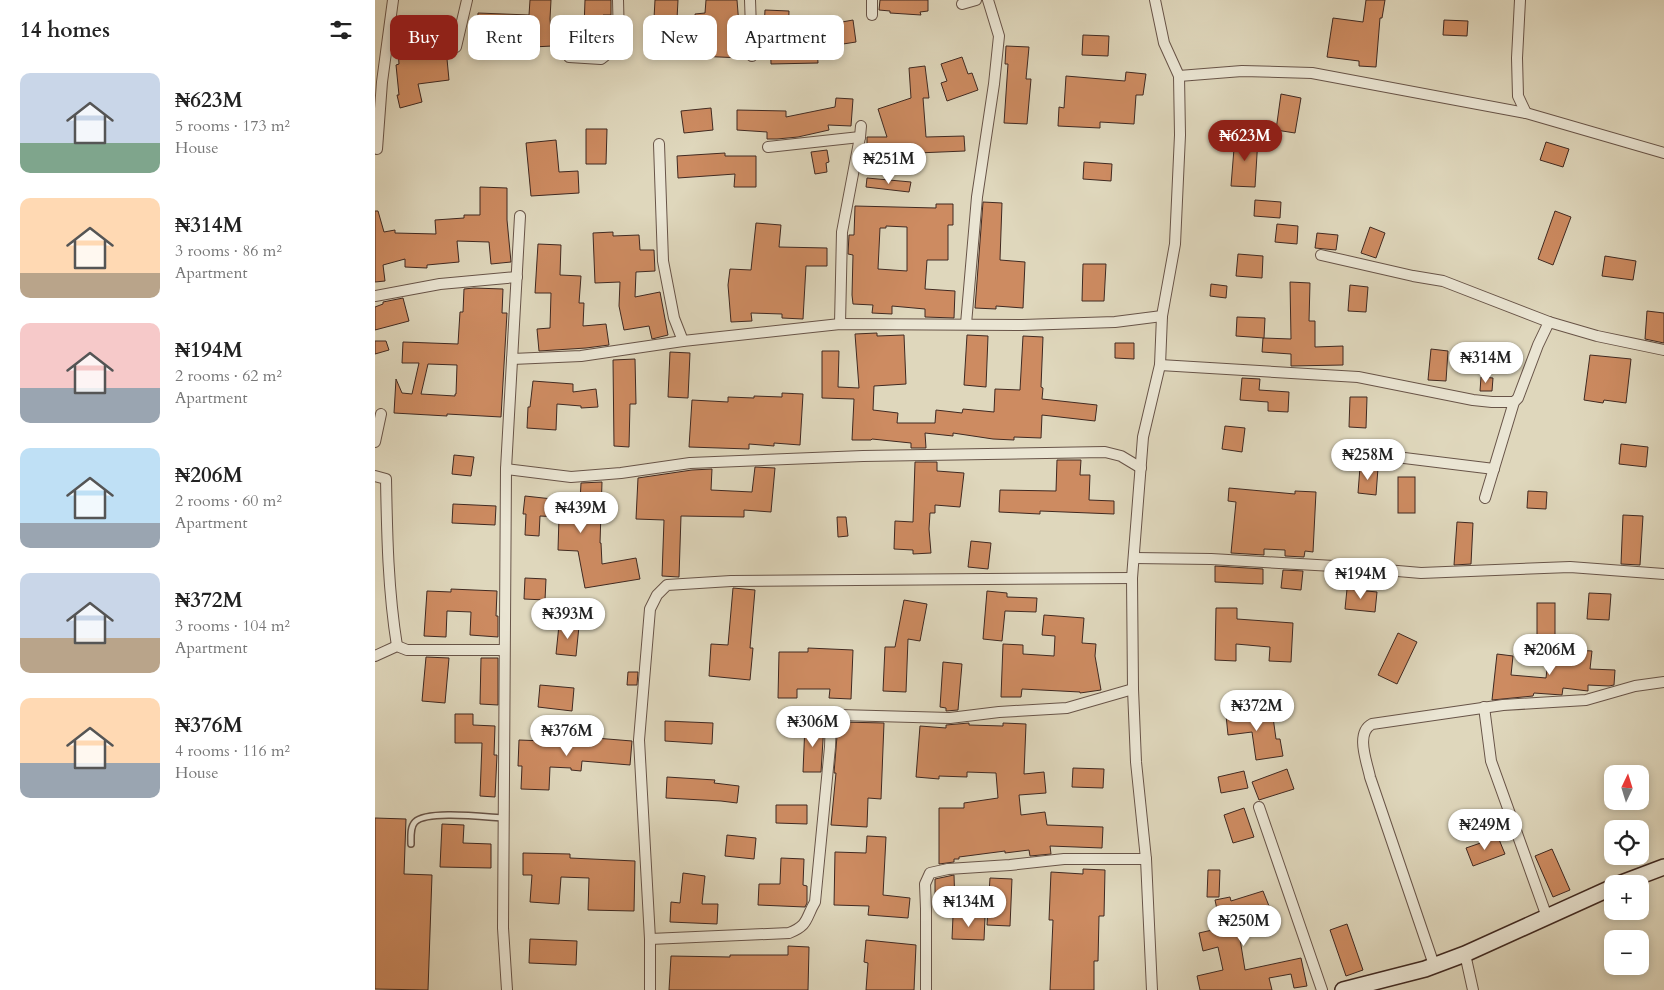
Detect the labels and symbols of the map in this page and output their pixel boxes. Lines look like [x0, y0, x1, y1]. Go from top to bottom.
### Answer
pin: ₦623M [1210, 120, 1280, 162]
pin: ₦251M [854, 142, 924, 185]
pin: ₦314M [1451, 342, 1521, 384]
pin: ₦258M [1333, 438, 1403, 481]
pin: ₦439M [546, 492, 616, 534]
pin: ₦194M [1326, 558, 1396, 600]
pin: ₦393M [533, 598, 603, 640]
pin: ₦206M [1515, 634, 1585, 676]
pin: ₦372M [1222, 690, 1292, 732]
pin: ₦306M [778, 706, 848, 748]
pin: ₦376M [532, 714, 602, 757]
north arrow [1604, 765, 1649, 810]
pin: ₦249M [1450, 808, 1520, 851]
pin: ₦134M [934, 886, 1004, 928]
pin: ₦250M [1209, 904, 1279, 947]

